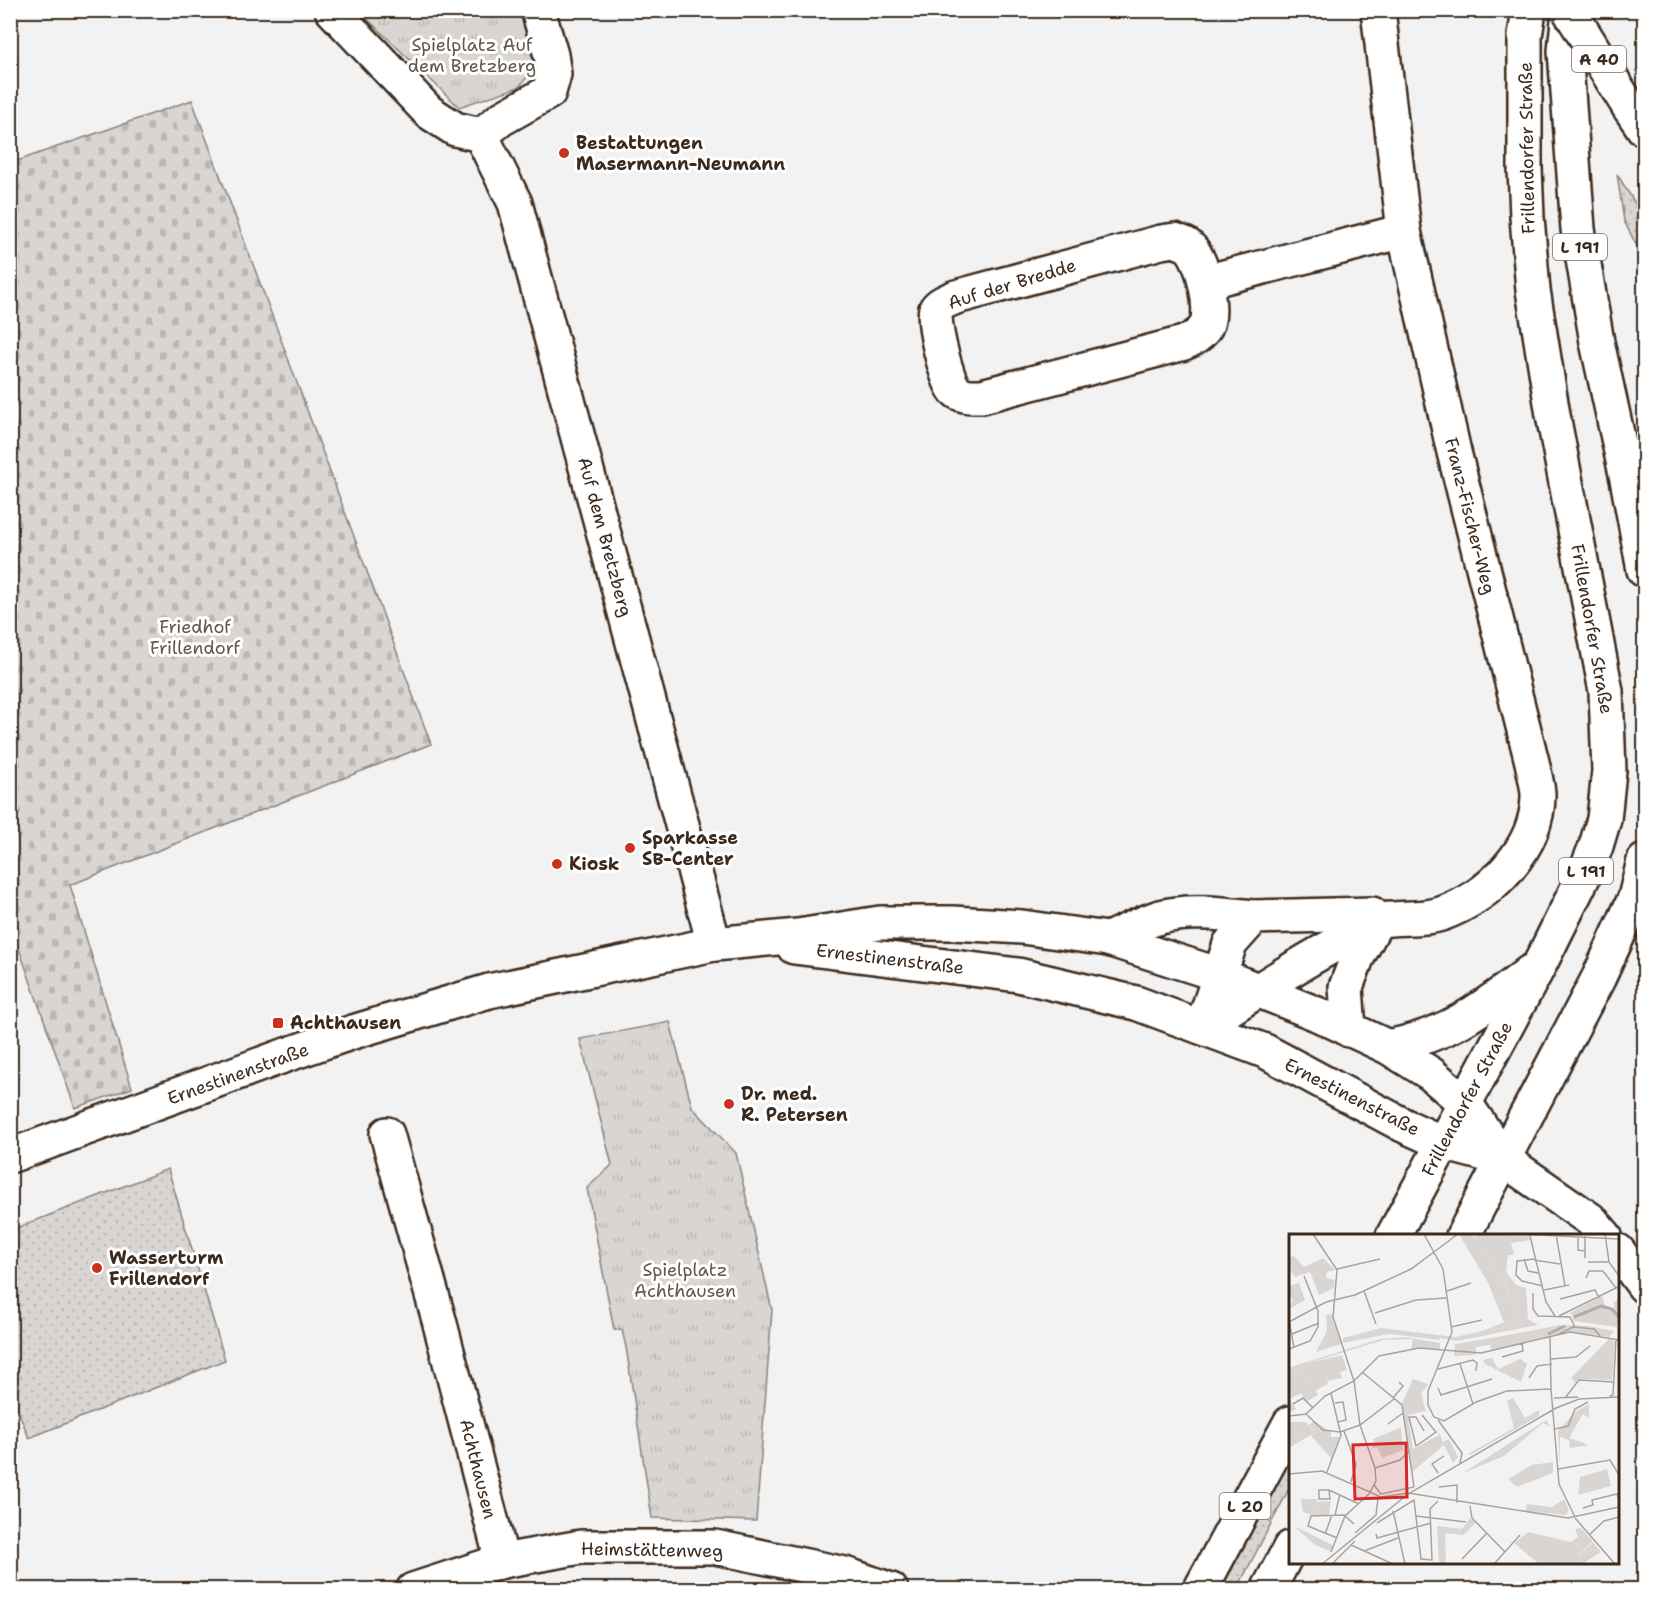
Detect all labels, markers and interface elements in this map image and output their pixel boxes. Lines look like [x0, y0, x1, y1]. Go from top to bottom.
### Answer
park label: Spielplatz Auf dem Bretzberg [408, 33, 536, 78]
road number: A 40 [1572, 46, 1626, 72]
street label: Frillendorfer Straße [1514, 62, 1540, 234]
place label: Bestattungen Masermann-Neumann [576, 131, 785, 176]
marker: Bestattungen Masermann-Neumann [557, 146, 571, 160]
road number: L 191 [1553, 234, 1607, 260]
street label: Auf der Bredde [945, 253, 1079, 315]
street label: Franz-Fischer-Weg [1439, 435, 1501, 597]
street label: Auf dem Bretzberg [572, 454, 638, 620]
street label: Frillendorfer Straße [1565, 542, 1619, 716]
park label: Friedhof Frillendorf [150, 615, 241, 660]
place label: Sparkasse SB-Center [642, 826, 738, 871]
marker: Sparkasse SB-Center [623, 841, 637, 855]
place label: Kiosk [569, 852, 620, 876]
marker: Kiosk [550, 857, 564, 871]
road number: L 191 [1559, 858, 1613, 884]
street label: Ernestinenstraße [815, 938, 965, 980]
place label: Achthausen [290, 1011, 401, 1035]
marker: Achthausen [271, 1016, 285, 1030]
street label: Frillendorfer Straße [1416, 1017, 1518, 1181]
street label: Ernestinenstraße [164, 1037, 312, 1111]
street label: Ernestinenstraße [1280, 1053, 1424, 1141]
place label: Dr. med. R. Petersen [741, 1082, 848, 1127]
marker: Dr. med. R. Petersen [722, 1097, 736, 1111]
inset map [1289, 1234, 1619, 1564]
place label: Wasserturm Frillendorf [109, 1246, 224, 1291]
park label: Spielplatz Achthausen [634, 1258, 736, 1303]
marker: Wasserturm Frillendorf [90, 1261, 104, 1275]
street label: Achthausen [454, 1416, 502, 1522]
road number: L 20 [1220, 1493, 1270, 1519]
street label: Heimstättenweg [581, 1537, 723, 1563]

